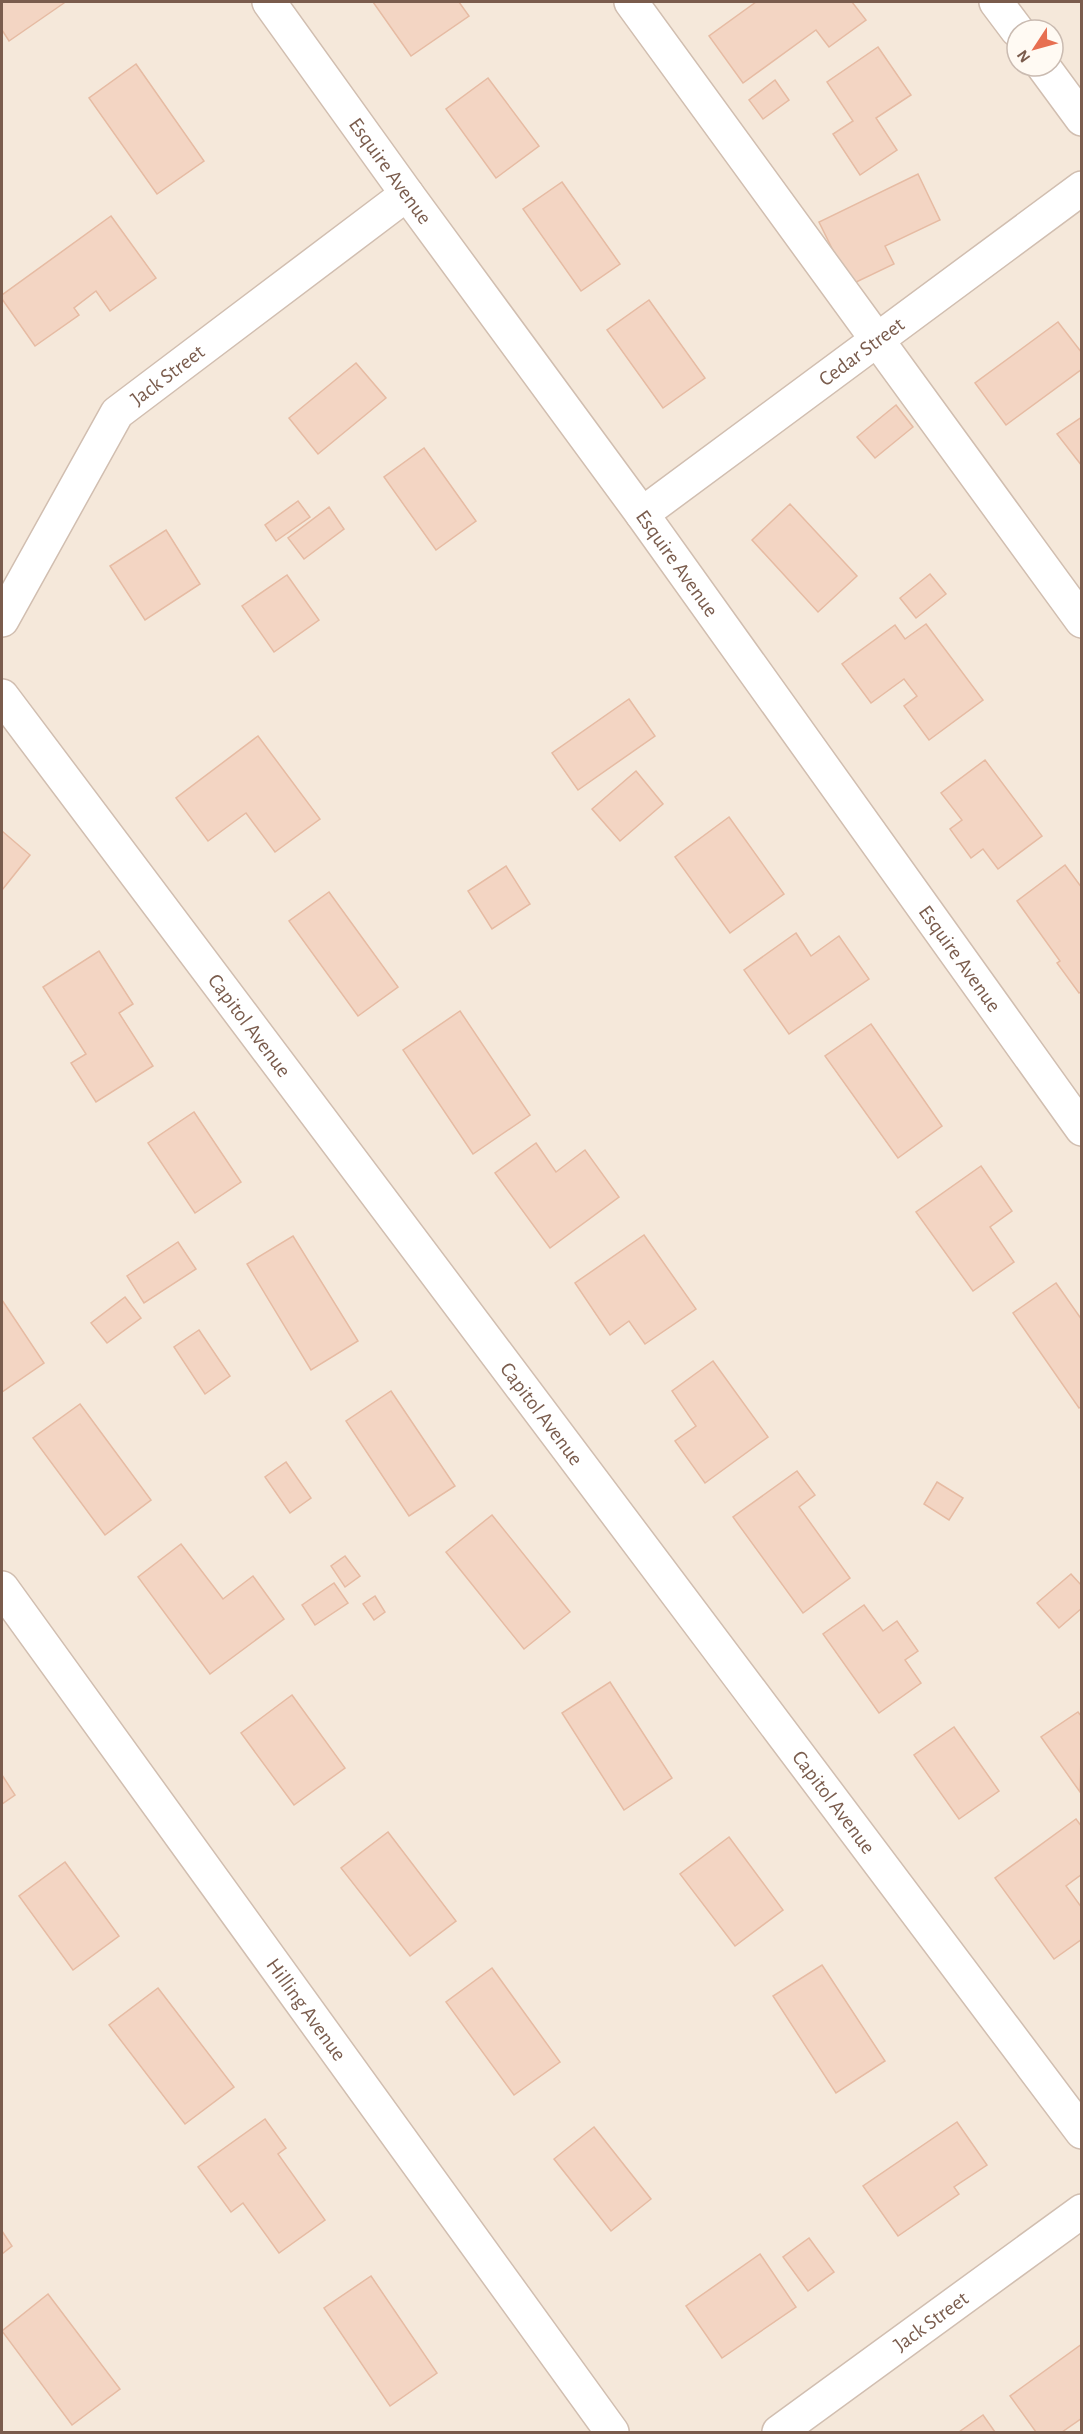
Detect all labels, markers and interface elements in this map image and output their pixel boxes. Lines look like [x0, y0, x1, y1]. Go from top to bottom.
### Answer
north arrow [1005, 18, 1065, 78]
text: N [1014, 47, 1033, 65]
street label: Esquire Avenue [345, 114, 436, 228]
street label: Cedar Street [815, 313, 908, 390]
street label: Jack Street [127, 340, 208, 409]
street label: Esquire Avenue [632, 506, 722, 620]
street label: Esquire Avenue [915, 901, 1005, 1016]
street label: Capitol Avenue [204, 970, 295, 1081]
street label: Capitol Avenue [496, 1358, 587, 1469]
street label: Capitol Avenue [789, 1747, 879, 1858]
street label: Hilling Avenue [263, 1954, 350, 2065]
street label: Jack Street [890, 2287, 972, 2355]

